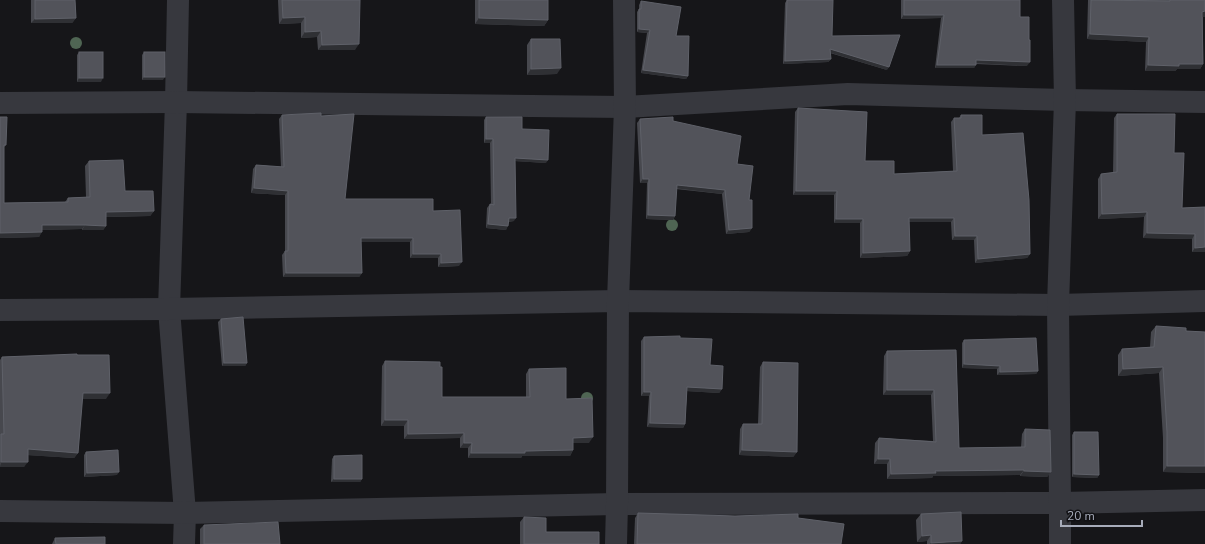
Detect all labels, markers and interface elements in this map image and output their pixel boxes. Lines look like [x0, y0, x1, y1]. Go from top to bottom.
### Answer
scale bar [1061, 502, 1142, 528]
text: 20 m [1067, 508, 1095, 524]

